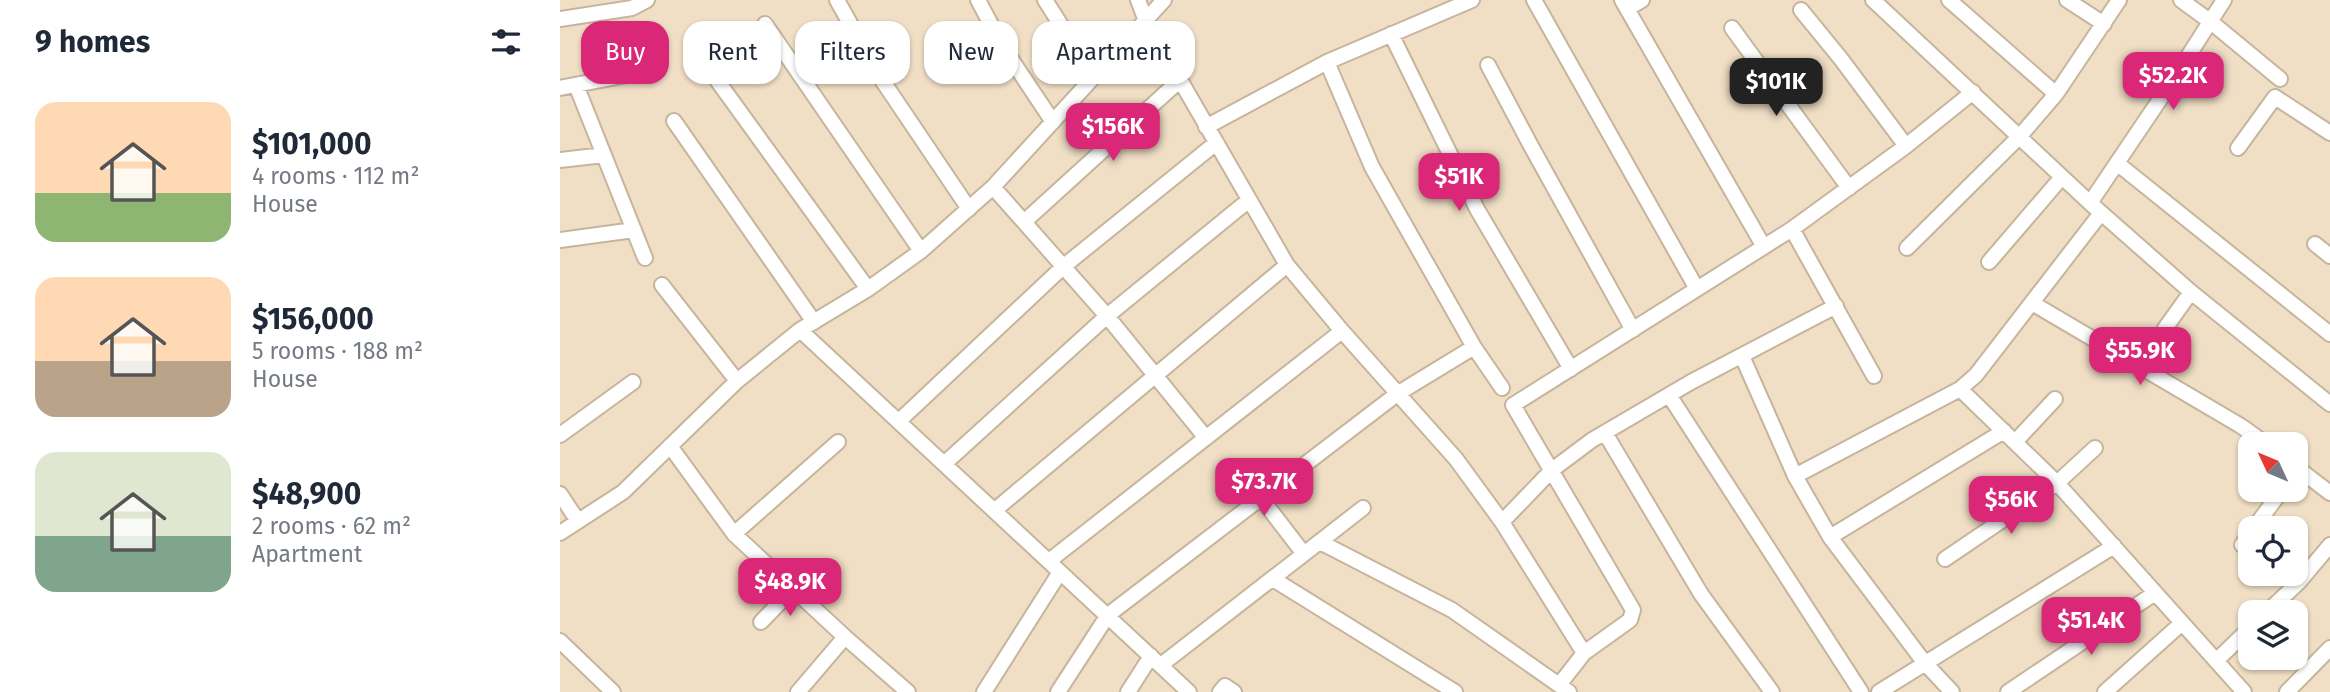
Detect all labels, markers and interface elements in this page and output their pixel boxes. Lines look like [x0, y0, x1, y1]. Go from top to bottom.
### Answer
chip: Buy [581, 21, 669, 84]
chip: Rent [683, 21, 781, 84]
chip: Filters [795, 21, 910, 84]
chip: New [924, 21, 1018, 84]
chip: Apartment [1032, 21, 1195, 84]
icon: filters [487, 23, 525, 61]
text: 9 homes [35, 24, 150, 60]
pin: $52.2K [2116, 52, 2230, 112]
pin: $101K [1727, 58, 1825, 118]
text: $52.2K [2139, 61, 2207, 89]
text: $101K [1746, 67, 1806, 95]
pin: $156K [1064, 104, 1162, 163]
text: $156K [1082, 112, 1144, 140]
text: $101,000 [252, 126, 372, 162]
icon: home [91, 130, 175, 214]
pin: $51K [1418, 154, 1500, 213]
text: 4 rooms · 112 m² [252, 162, 419, 190]
text: $51K [1435, 162, 1483, 190]
text: House [252, 190, 318, 218]
text: $156,000 [252, 301, 374, 337]
icon: home [91, 305, 175, 389]
pin: $55.9K [2083, 328, 2197, 387]
text: $55.9K [2105, 336, 2175, 364]
text: 5 rooms · 188 m² [252, 337, 423, 365]
text: House [252, 365, 318, 393]
north arrow [2238, 432, 2308, 502]
map controls [2238, 432, 2308, 670]
pin: $73.7K [1207, 458, 1321, 518]
text: $73.7K [1231, 467, 1297, 495]
text: $48,900 [252, 476, 361, 512]
pin: $56K [1970, 476, 2052, 536]
icon: home [91, 480, 175, 564]
text: $56K [1985, 485, 2037, 513]
text: 2 rooms · 62 m² [252, 512, 411, 540]
button: locate [2238, 516, 2308, 586]
text: Apartment [252, 540, 362, 568]
pin: $48.9K [733, 558, 847, 618]
text: $48.9K [754, 567, 826, 595]
pin: $51.4K [2034, 598, 2148, 657]
button: layers [2238, 600, 2308, 670]
text: $51.4K [2058, 606, 2124, 634]

